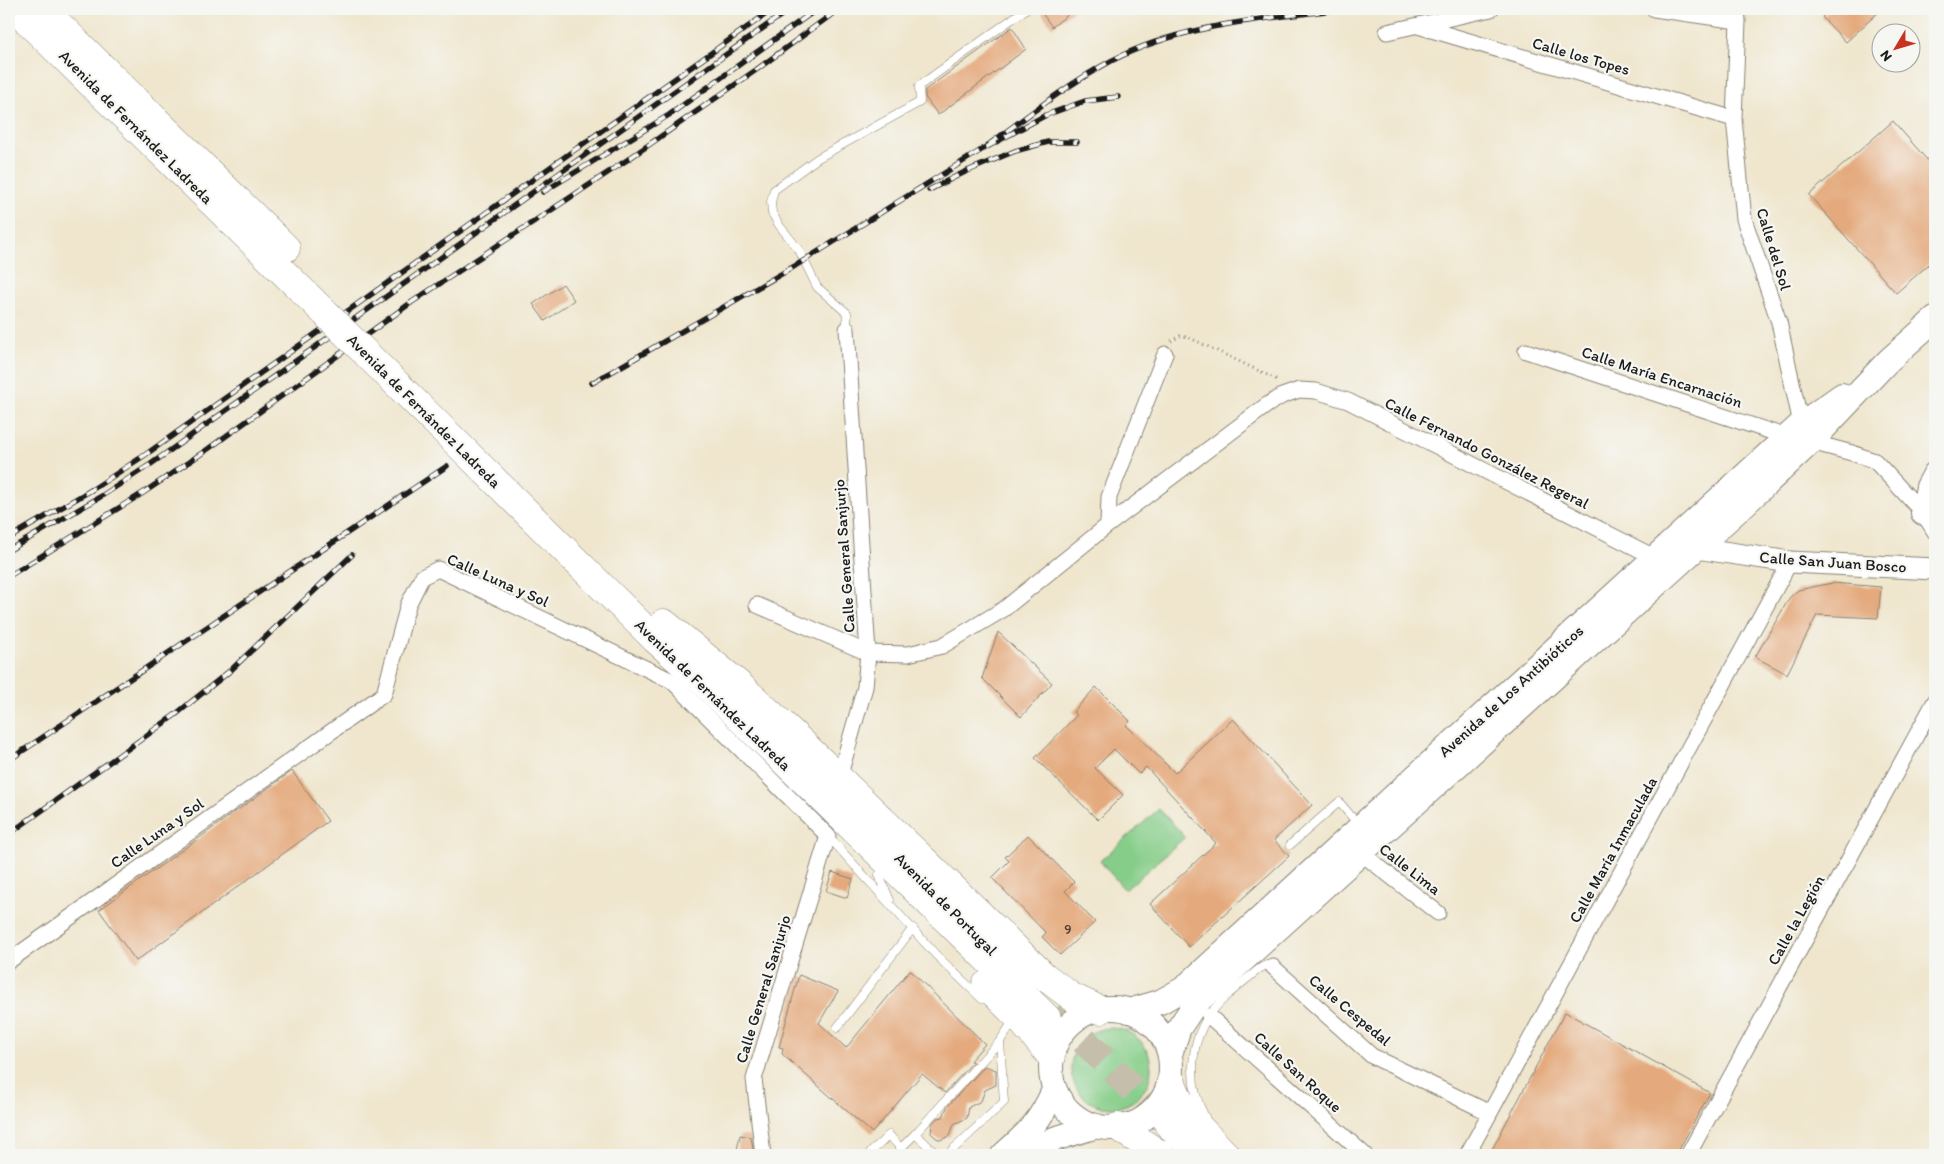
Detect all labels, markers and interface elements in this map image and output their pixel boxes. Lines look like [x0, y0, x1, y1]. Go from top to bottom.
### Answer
north arrow [1872, 22, 1922, 72]
street label: Calle los Topes [1530, 33, 1632, 79]
street label: Avenida de Fernández Ladreda [55, 46, 217, 208]
text: N [1877, 47, 1896, 65]
street label: Calle del Sol [1752, 206, 1796, 293]
street label: Avenida de Fernández Ladreda [343, 330, 505, 492]
street label: Calle María Encarnación [1579, 342, 1745, 412]
street label: Calle Fernando González Regeral [1382, 393, 1593, 513]
street label: Calle General Sanjurjo [829, 479, 859, 633]
street label: Calle San Juan Bosco [1759, 547, 1907, 577]
street label: Calle Luna y Sol [444, 549, 552, 611]
street label: Avenida de Fernández Ladreda [631, 615, 796, 775]
street label: Avenida de Los Antibióticos [1435, 621, 1587, 761]
street label: Calle María Inmaculada [1565, 774, 1661, 926]
street label: Calle Luna y Sol [107, 794, 208, 872]
street label: Calle Lima [1375, 839, 1445, 899]
street label: Avenida de Portugal [891, 849, 1002, 960]
street label: Calle la Legión [1763, 871, 1829, 968]
street label: Calle General Sanjurjo [731, 913, 795, 1065]
house number: 9 [1064, 921, 1072, 938]
street label: Calle Cespedal [1305, 970, 1395, 1050]
street label: Calle San Roque [1250, 1028, 1346, 1117]

